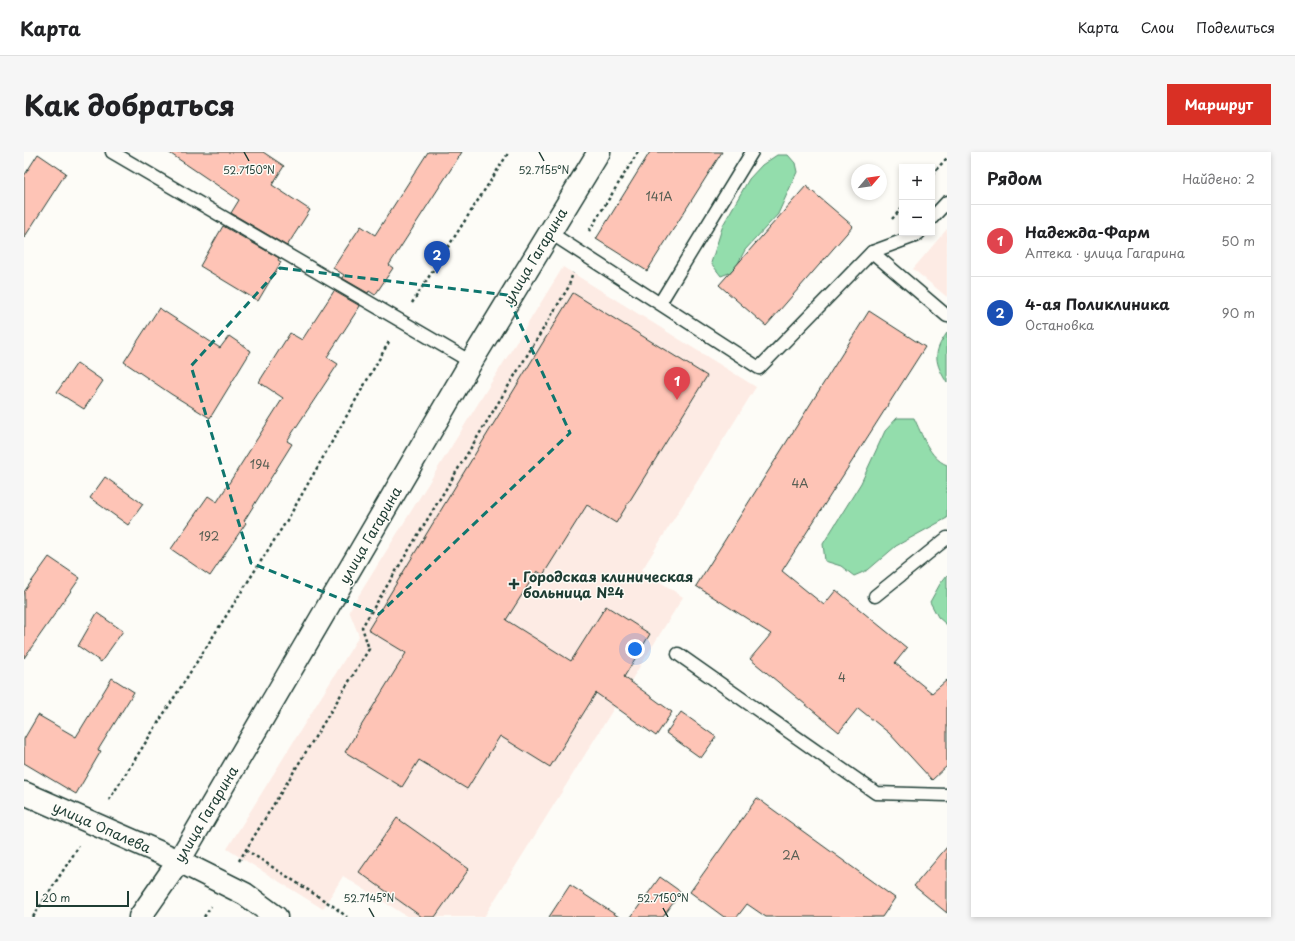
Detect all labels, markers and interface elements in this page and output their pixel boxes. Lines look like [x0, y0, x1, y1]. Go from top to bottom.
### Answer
text: Карта [20, 14, 81, 42]
text: Карта [1078, 17, 1119, 38]
text: Слои [1141, 17, 1174, 38]
text: Поделиться [1196, 17, 1275, 38]
text: Как добраться [24, 83, 235, 126]
button: Маршрут [1167, 84, 1271, 125]
text: 52.7150°N [223, 162, 275, 177]
text: 52.7155°N [519, 162, 570, 177]
north arrow [851, 164, 887, 200]
map controls [899, 164, 935, 236]
button: + [899, 164, 935, 200]
text: Рядом [987, 165, 1042, 191]
text: Найдено: 2 [1182, 169, 1255, 188]
house number: 141А [645, 187, 673, 205]
button: − [899, 200, 935, 236]
street label: улица Гагарина [498, 204, 572, 308]
text: Надежда-Фарм [1025, 220, 1150, 243]
text: 1 [997, 231, 1003, 250]
text: 50 m [1221, 231, 1255, 250]
pin: 2 [424, 241, 450, 274]
text: Аптека · улица Гагарина [1025, 243, 1185, 262]
text: 4-ая Поликлиника [1025, 292, 1170, 315]
text: 2 [995, 303, 1005, 322]
text: 90 m [1222, 303, 1255, 322]
text: Остановка [1025, 315, 1094, 334]
pin: 1 [664, 367, 690, 400]
house number: 194 [250, 455, 270, 473]
house number: 4А [791, 474, 809, 492]
street label: улица Гагарина [334, 482, 407, 588]
house number: 192 [199, 527, 219, 545]
place label: Городская клиническая больница №4 [523, 566, 693, 603]
marker: Городская клиническая больница №4 [508, 578, 520, 590]
your location [625, 639, 645, 659]
house number: 4 [838, 668, 846, 686]
street label: улица Гагарина [169, 762, 243, 866]
street label: улица Опалева [49, 796, 155, 858]
house number: 2А [782, 846, 800, 864]
scale bar [36, 889, 129, 908]
text: 20 m [42, 889, 70, 906]
text: 52.7145°N [344, 890, 395, 905]
text: 52.7150°N [637, 890, 689, 905]

